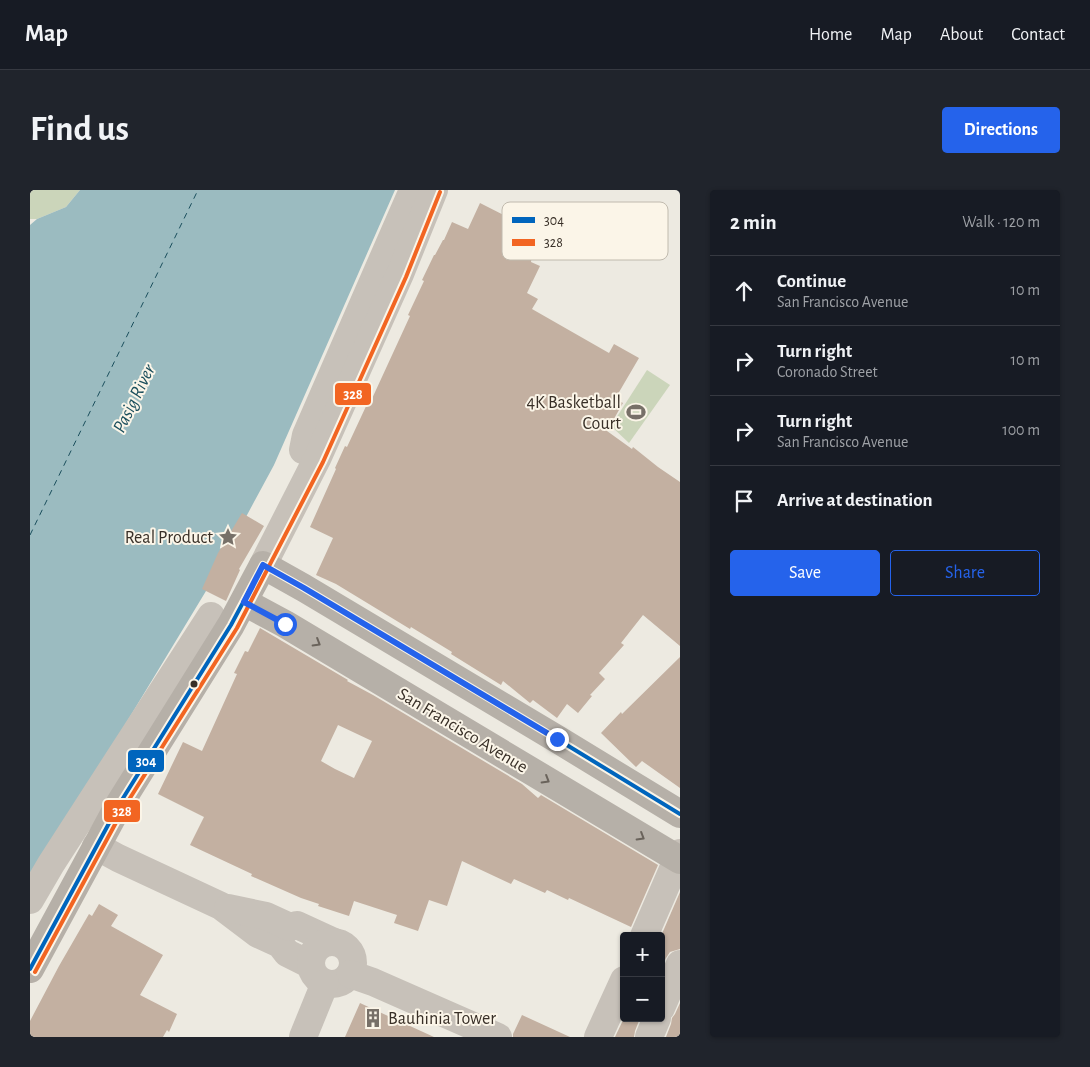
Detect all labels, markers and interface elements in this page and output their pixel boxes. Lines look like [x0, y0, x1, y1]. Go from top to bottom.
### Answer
text: Map [25, 22, 68, 46]
text: Home [809, 26, 852, 44]
text: Map [880, 26, 912, 44]
text: About [940, 26, 983, 44]
text: Contact [1011, 26, 1065, 44]
button: Directions [942, 107, 1060, 153]
text: Find us [30, 112, 129, 147]
legend [502, 202, 668, 260]
text: 2 min [730, 212, 777, 233]
text: 304 [544, 214, 564, 228]
text: Walk · 120 m [962, 214, 1040, 230]
text: 328 [544, 236, 563, 250]
text: Continue [777, 272, 846, 291]
icon: ahead [730, 277, 758, 305]
text: 10 m [1011, 282, 1040, 298]
text: San Francisco Avenue [777, 294, 908, 310]
text: Turn right [777, 342, 852, 361]
icon: right [730, 347, 758, 375]
text: 10 m [1011, 352, 1040, 368]
water label: Pasig River [110, 361, 159, 436]
text: Coronado Street [777, 364, 878, 380]
line badge: 328 [334, 382, 372, 406]
text: 328 [343, 388, 363, 402]
place label: 4K Basketball Court [526, 394, 621, 433]
sports icon: 4K Basketball Court [625, 401, 647, 423]
text: Turn right [777, 412, 852, 431]
icon: right [730, 417, 758, 445]
text: 100 m [1002, 422, 1040, 438]
text: San Francisco Avenue [777, 434, 908, 450]
icon: arrive [730, 487, 758, 515]
text: Arrive at destination [777, 491, 933, 510]
place icon: Real Product [217, 526, 239, 548]
place label: Real Product [125, 529, 213, 547]
button: Save [730, 550, 880, 596]
button: Share [890, 550, 1040, 596]
route start [274, 613, 297, 636]
one-way arrow [311, 636, 320, 646]
unlabelled marker [189, 679, 199, 689]
street label: San Francisco Avenue [394, 685, 531, 777]
route end [546, 728, 569, 751]
line badge: 304 [127, 749, 165, 773]
text: 304 [136, 755, 156, 769]
one-way arrow [541, 774, 550, 784]
line badge: 328 [103, 799, 141, 823]
text: 328 [112, 805, 132, 819]
one-way arrow [636, 830, 645, 840]
map controls [620, 932, 665, 1022]
button: + [620, 932, 665, 977]
button: − [620, 977, 665, 1022]
building icon: Bauhinia Tower [362, 1007, 384, 1029]
place label: Bauhinia Tower [388, 1010, 496, 1028]

